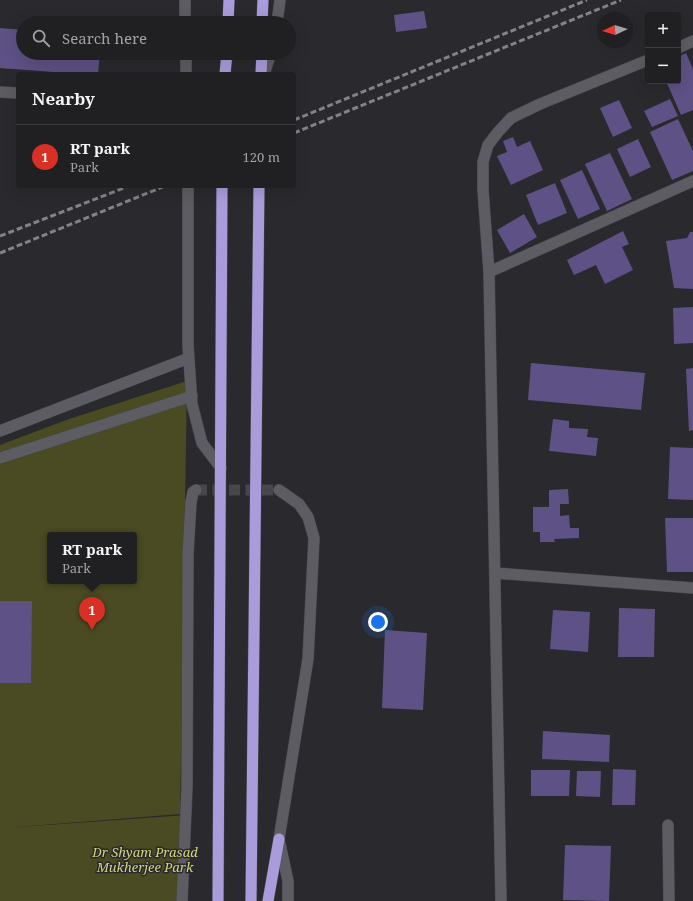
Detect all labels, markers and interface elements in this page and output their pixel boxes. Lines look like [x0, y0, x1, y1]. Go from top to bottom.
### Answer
north arrow [597, 12, 633, 48]
map controls [645, 12, 681, 84]
button: + [645, 12, 681, 48]
search box [16, 16, 296, 60]
icon: search [30, 27, 52, 49]
text: Search here [62, 28, 147, 48]
button: − [645, 48, 681, 84]
text: Nearby [32, 87, 95, 110]
text: RT park [70, 138, 130, 158]
text: 1 [41, 148, 49, 166]
text: 120 m [243, 148, 280, 166]
text: Park [70, 158, 99, 176]
popup [47, 532, 137, 584]
text: RT park [62, 539, 122, 559]
text: Park [62, 559, 91, 577]
pin: 1 [79, 597, 105, 630]
your location [368, 612, 388, 632]
park label: Dr Shyam Prasad Mukherjee Park [91, 843, 198, 876]

